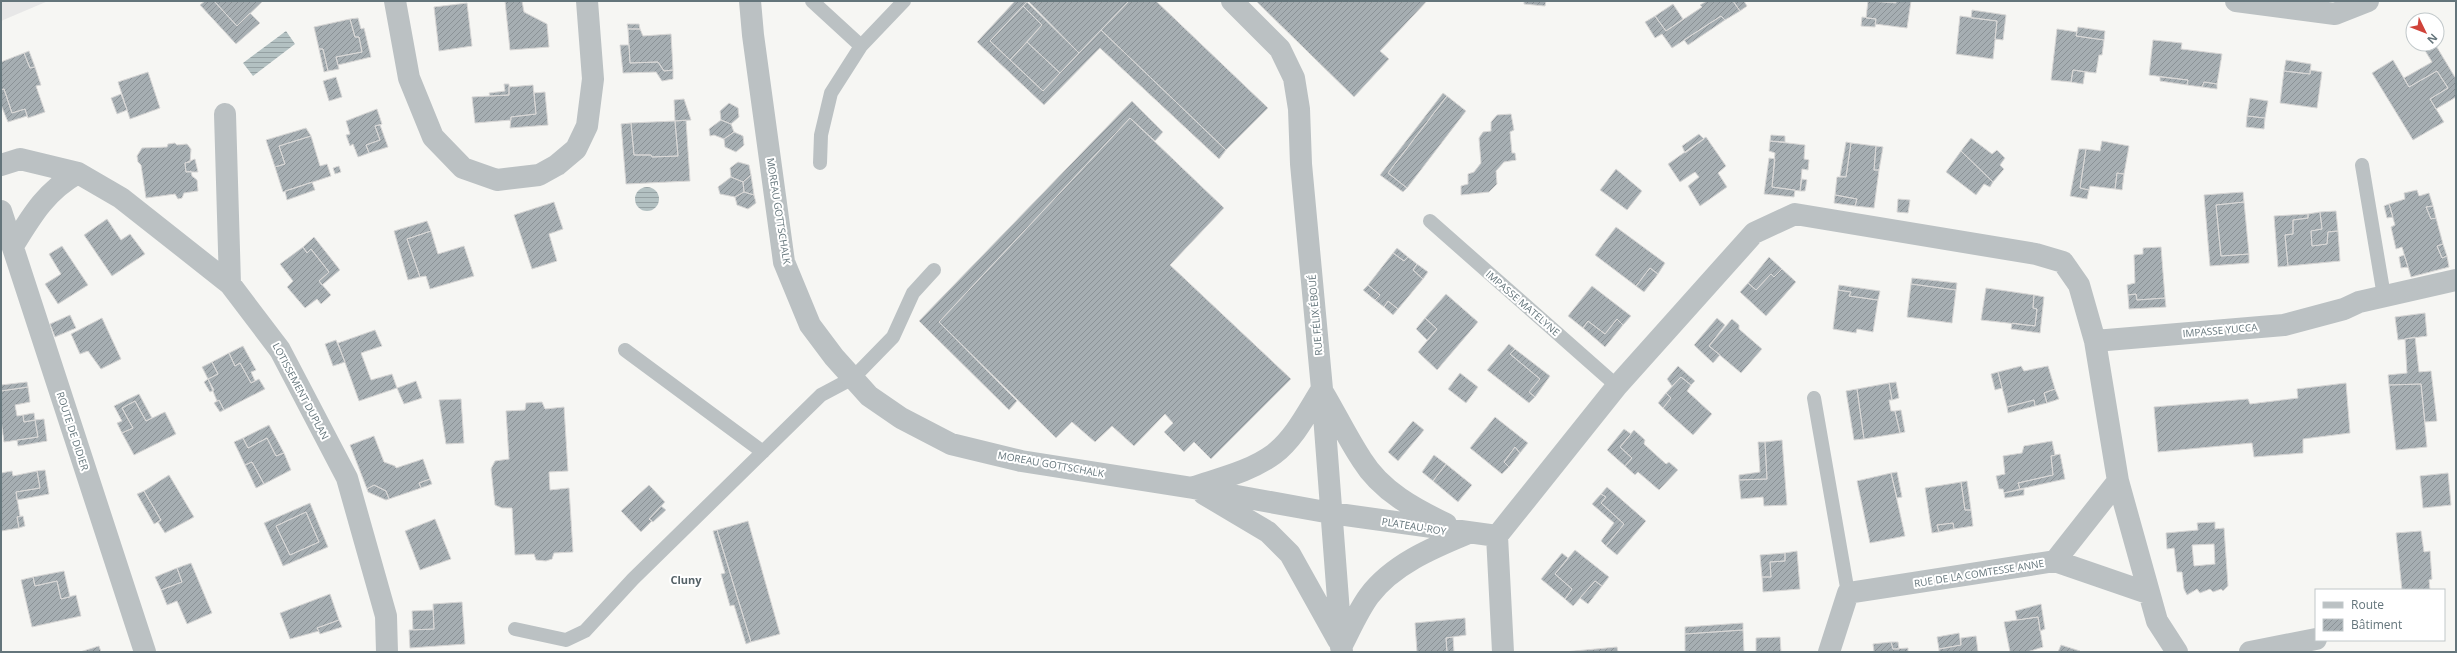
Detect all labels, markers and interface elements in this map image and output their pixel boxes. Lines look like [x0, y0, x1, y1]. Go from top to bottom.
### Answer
north arrow [2405, 12, 2445, 52]
text: N [2424, 31, 2441, 48]
street label: MOREAU GOTTSCHALK [764, 157, 794, 266]
street label: IMPASSE MATELYNE [1483, 267, 1563, 339]
street label: RUE FÉLIX ÉBOUÉ [1304, 274, 1326, 356]
street label: IMPASSE YUCCA [2182, 320, 2259, 340]
street label: LOTISSEMENT DUPLAN [270, 340, 332, 442]
street label: ROUTE DE DIDIER [54, 390, 92, 472]
street label: MOREAU GOTTSCHALK [997, 448, 1106, 480]
street label: PLATEAU-ROY [1381, 514, 1448, 538]
street label: RUE DE LA COMTESSE ANNE [1913, 556, 2045, 590]
district label: Cluny [670, 572, 702, 587]
legend [2315, 589, 2445, 641]
text: Route [2351, 596, 2384, 613]
text: Bâtiment [2351, 616, 2402, 633]

